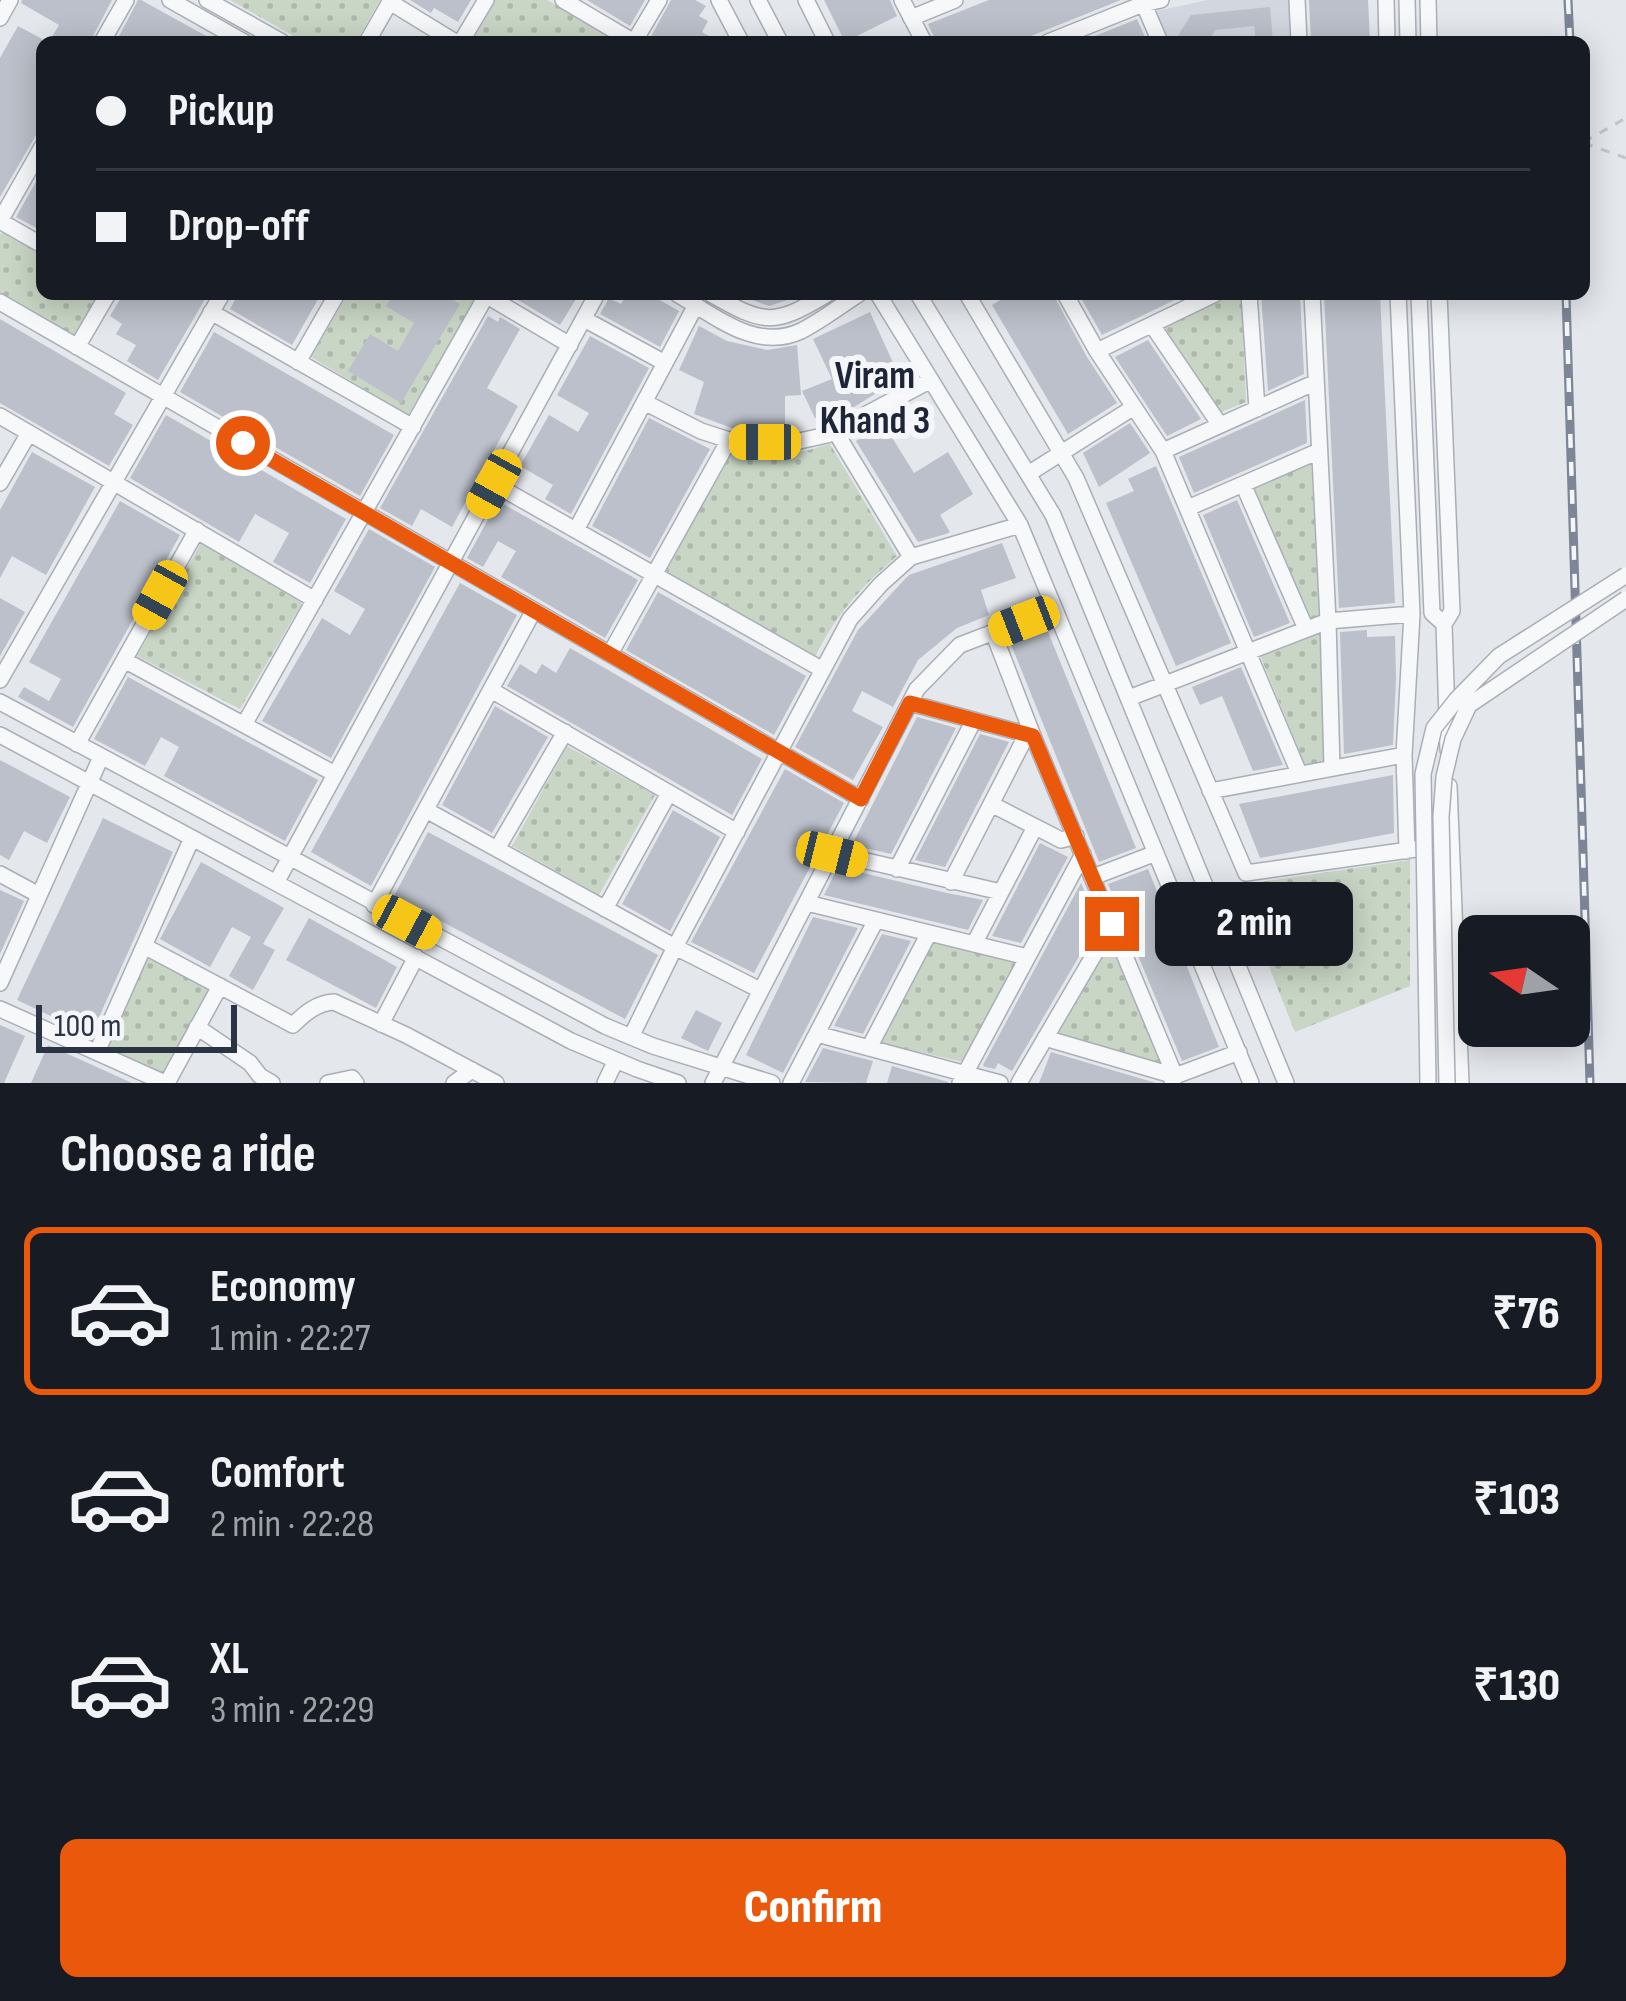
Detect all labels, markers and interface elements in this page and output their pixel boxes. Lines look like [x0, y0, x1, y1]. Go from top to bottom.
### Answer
text: Pickup [168, 84, 275, 139]
text: Drop-off [168, 199, 309, 254]
district label: Viram Khand 3 [820, 353, 930, 445]
route start [216, 416, 270, 470]
car [729, 424, 801, 460]
car [461, 444, 527, 524]
car [127, 555, 193, 635]
car [984, 591, 1064, 651]
car [793, 828, 871, 880]
callout: 2 min [1154, 882, 1352, 966]
car [367, 889, 447, 955]
route end [1085, 897, 1139, 951]
text: 2 min [1216, 900, 1292, 947]
north arrow [1458, 915, 1590, 1047]
map controls [1458, 915, 1590, 1047]
scale bar [36, 999, 237, 1052]
text: 100 m [54, 1006, 121, 1046]
text: Choose a ride [60, 1122, 316, 1187]
icon: car [66, 1257, 174, 1365]
text: Economy [210, 1260, 356, 1315]
text: ₹76 [1492, 1287, 1560, 1342]
text: 1 min · 22:27 [210, 1315, 370, 1362]
icon: car [66, 1443, 174, 1551]
text: Comfort [210, 1446, 345, 1501]
text: ₹103 [1473, 1473, 1560, 1528]
text: 2 min · 22:28 [210, 1501, 374, 1548]
icon: car [66, 1629, 174, 1737]
text: XL [210, 1632, 249, 1687]
text: ₹130 [1473, 1659, 1560, 1714]
text: 3 min · 22:29 [210, 1687, 375, 1734]
button: Confirm [60, 1839, 1566, 1977]

